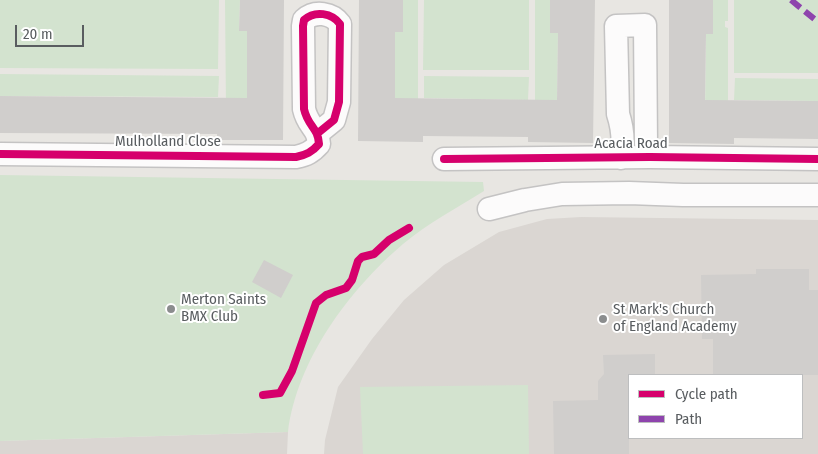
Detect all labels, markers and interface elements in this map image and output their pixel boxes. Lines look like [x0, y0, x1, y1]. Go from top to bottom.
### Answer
scale bar [18, 15, 86, 47]
text: 20 m [23, 25, 53, 43]
street label: Mulholland Close [115, 133, 221, 151]
street label: Acacia Road [594, 135, 668, 153]
place label: Merton Saints BMX Club [181, 291, 266, 326]
place label: St Mark's Church of England Academy [613, 301, 737, 336]
marker: Merton Saints BMX Club [165, 303, 177, 315]
marker: St Mark's Church of England Academy [597, 313, 609, 325]
legend [628, 374, 803, 439]
text: Cycle path [675, 385, 738, 403]
text: Path [675, 410, 702, 428]

